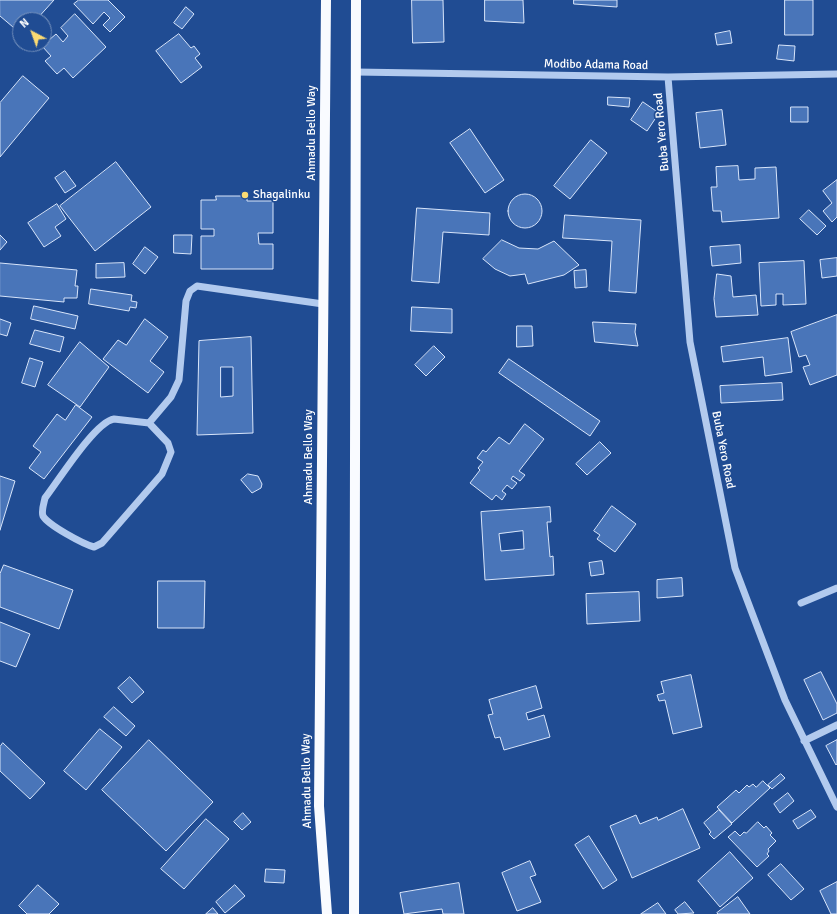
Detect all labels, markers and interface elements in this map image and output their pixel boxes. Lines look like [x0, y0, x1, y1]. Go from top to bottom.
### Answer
north arrow [12, 12, 52, 52]
text: N [17, 16, 32, 31]
street label: Modibo Adama Road [544, 57, 648, 73]
street label: Ahmadu Bello Way [305, 85, 319, 181]
street label: Buba Yero Road [651, 92, 673, 172]
place label: Shagalinku [253, 188, 310, 202]
marker: Shagalinku [240, 190, 250, 200]
street label: Ahmadu Bello Way [302, 409, 316, 505]
street label: Buba Yero Road [708, 410, 738, 490]
street label: Ahmadu Bello Way [299, 733, 315, 829]

